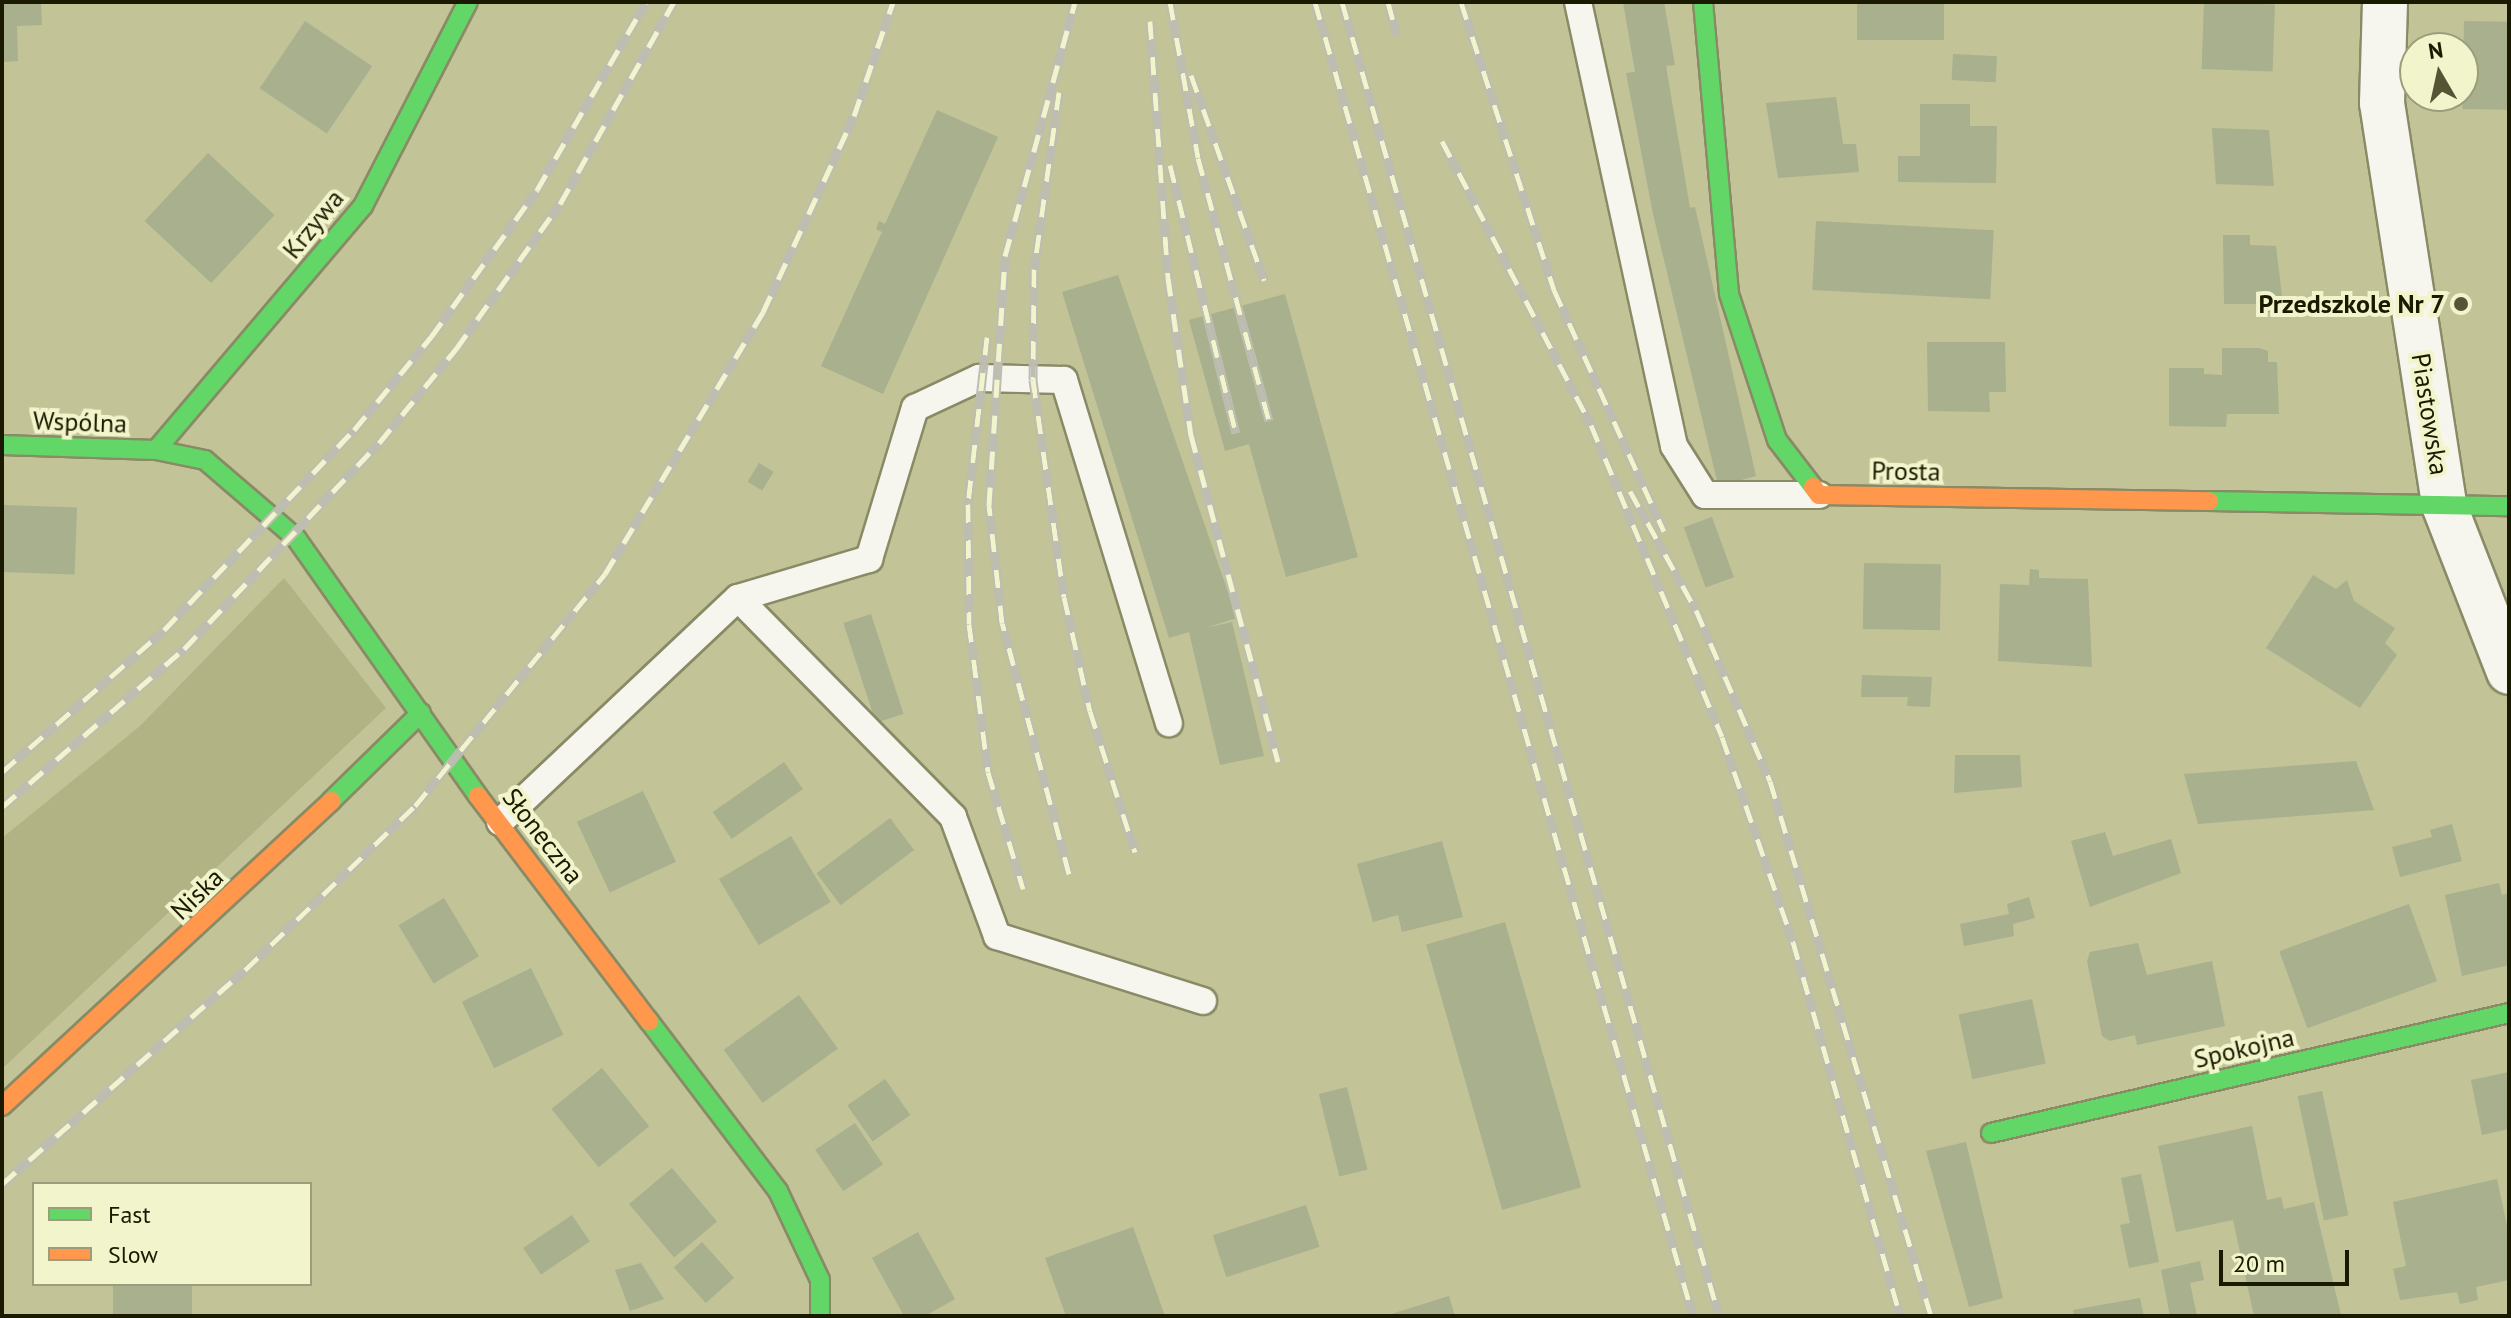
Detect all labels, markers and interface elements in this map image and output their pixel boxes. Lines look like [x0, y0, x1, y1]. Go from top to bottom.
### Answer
north arrow [2399, 32, 2479, 112]
text: N [2426, 35, 2445, 65]
street label: Krzywa [276, 183, 350, 265]
place label: Przedszkole Nr 7 [2259, 288, 2445, 320]
marker: Przedszkole Nr 7 [2452, 295, 2470, 313]
street label: Piastowska [2405, 351, 2455, 477]
street label: Wspólna [32, 405, 128, 439]
street label: Prosta [1871, 455, 1941, 487]
street label: Słoneczna [496, 782, 590, 890]
street label: Niska [164, 862, 230, 926]
street label: Spokojna [2191, 1021, 2297, 1075]
legend [32, 1182, 312, 1286]
text: Fast [108, 1199, 151, 1230]
scale bar [2223, 1234, 2353, 1284]
text: Slow [108, 1239, 158, 1270]
text: 20 m [2233, 1248, 2285, 1279]

